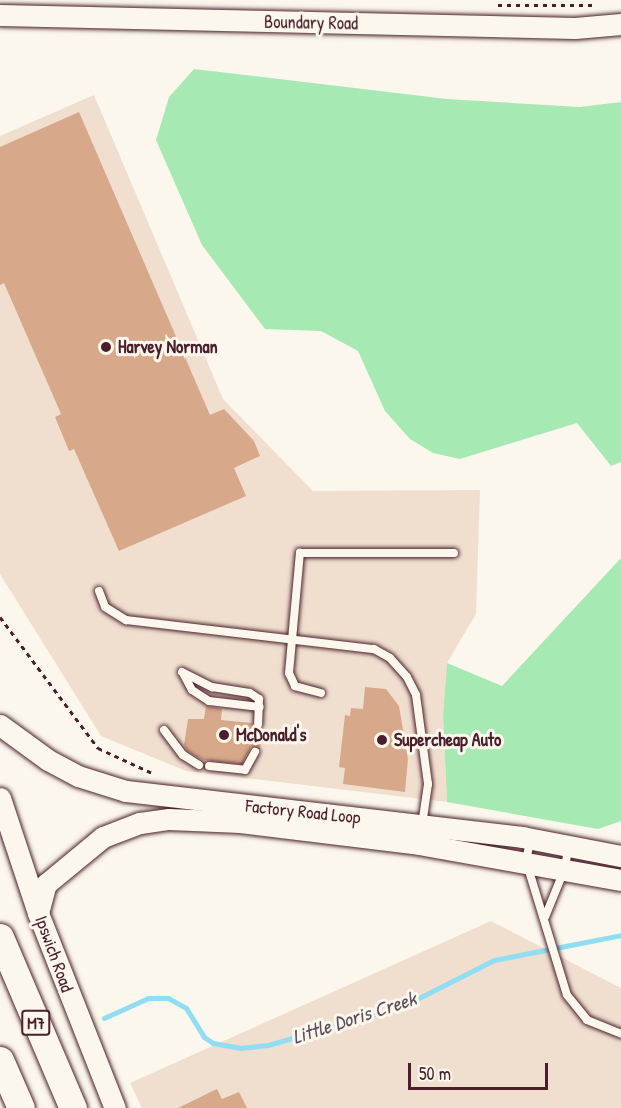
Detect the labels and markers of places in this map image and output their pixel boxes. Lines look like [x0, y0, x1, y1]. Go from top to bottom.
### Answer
place label: Harvey Norman [118, 336, 218, 358]
marker: Harvey Norman [99, 340, 113, 354]
place label: McDonald's [236, 724, 306, 746]
marker: McDonald's [217, 728, 231, 742]
place label: Supercheap Auto [394, 729, 501, 751]
marker: Supercheap Auto [375, 733, 389, 747]

